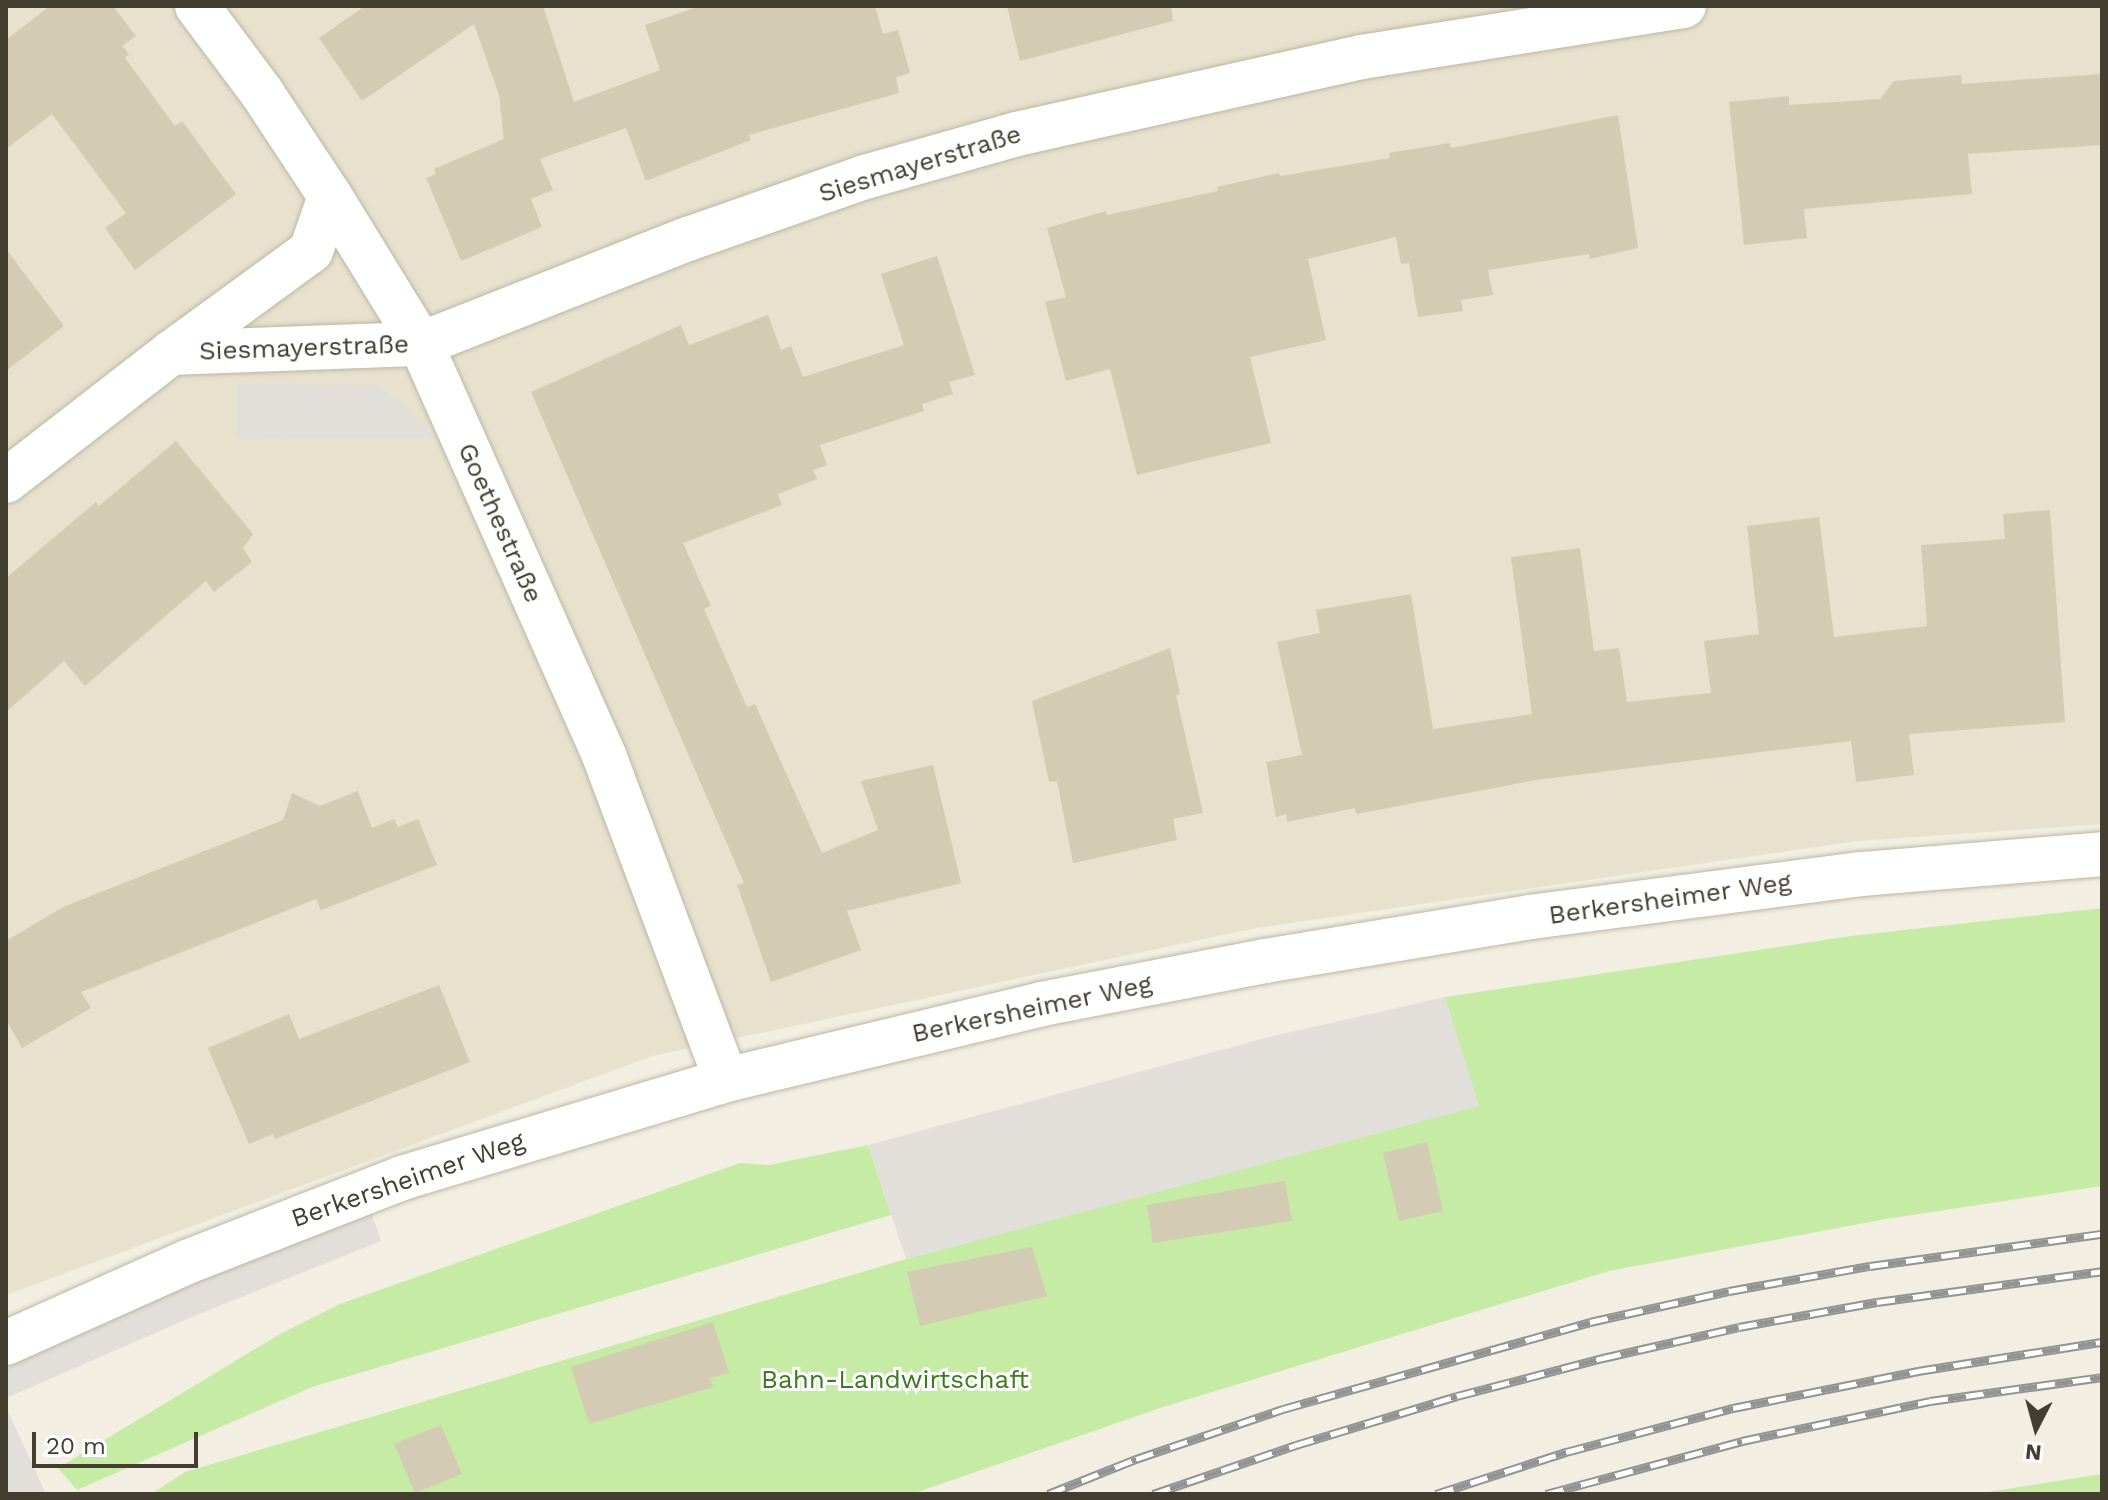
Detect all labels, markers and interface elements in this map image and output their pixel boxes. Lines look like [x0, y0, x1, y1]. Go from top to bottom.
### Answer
street label: Siesmayerstraße [815, 118, 1025, 210]
street label: Siesmayerstraße [199, 329, 409, 367]
street label: Goethestraße [451, 438, 549, 608]
street label: Berkersheimer Weg [1546, 866, 1794, 932]
street label: Berkersheimer Weg [909, 968, 1155, 1050]
street label: Berkersheimer Weg [287, 1125, 529, 1235]
park label: Bahn-Landwirtschaft [761, 1364, 1029, 1396]
north arrow [1996, 1388, 2076, 1468]
scale bar [36, 1416, 202, 1466]
text: 20 m [46, 1432, 106, 1460]
text: N [2024, 1439, 2043, 1466]

